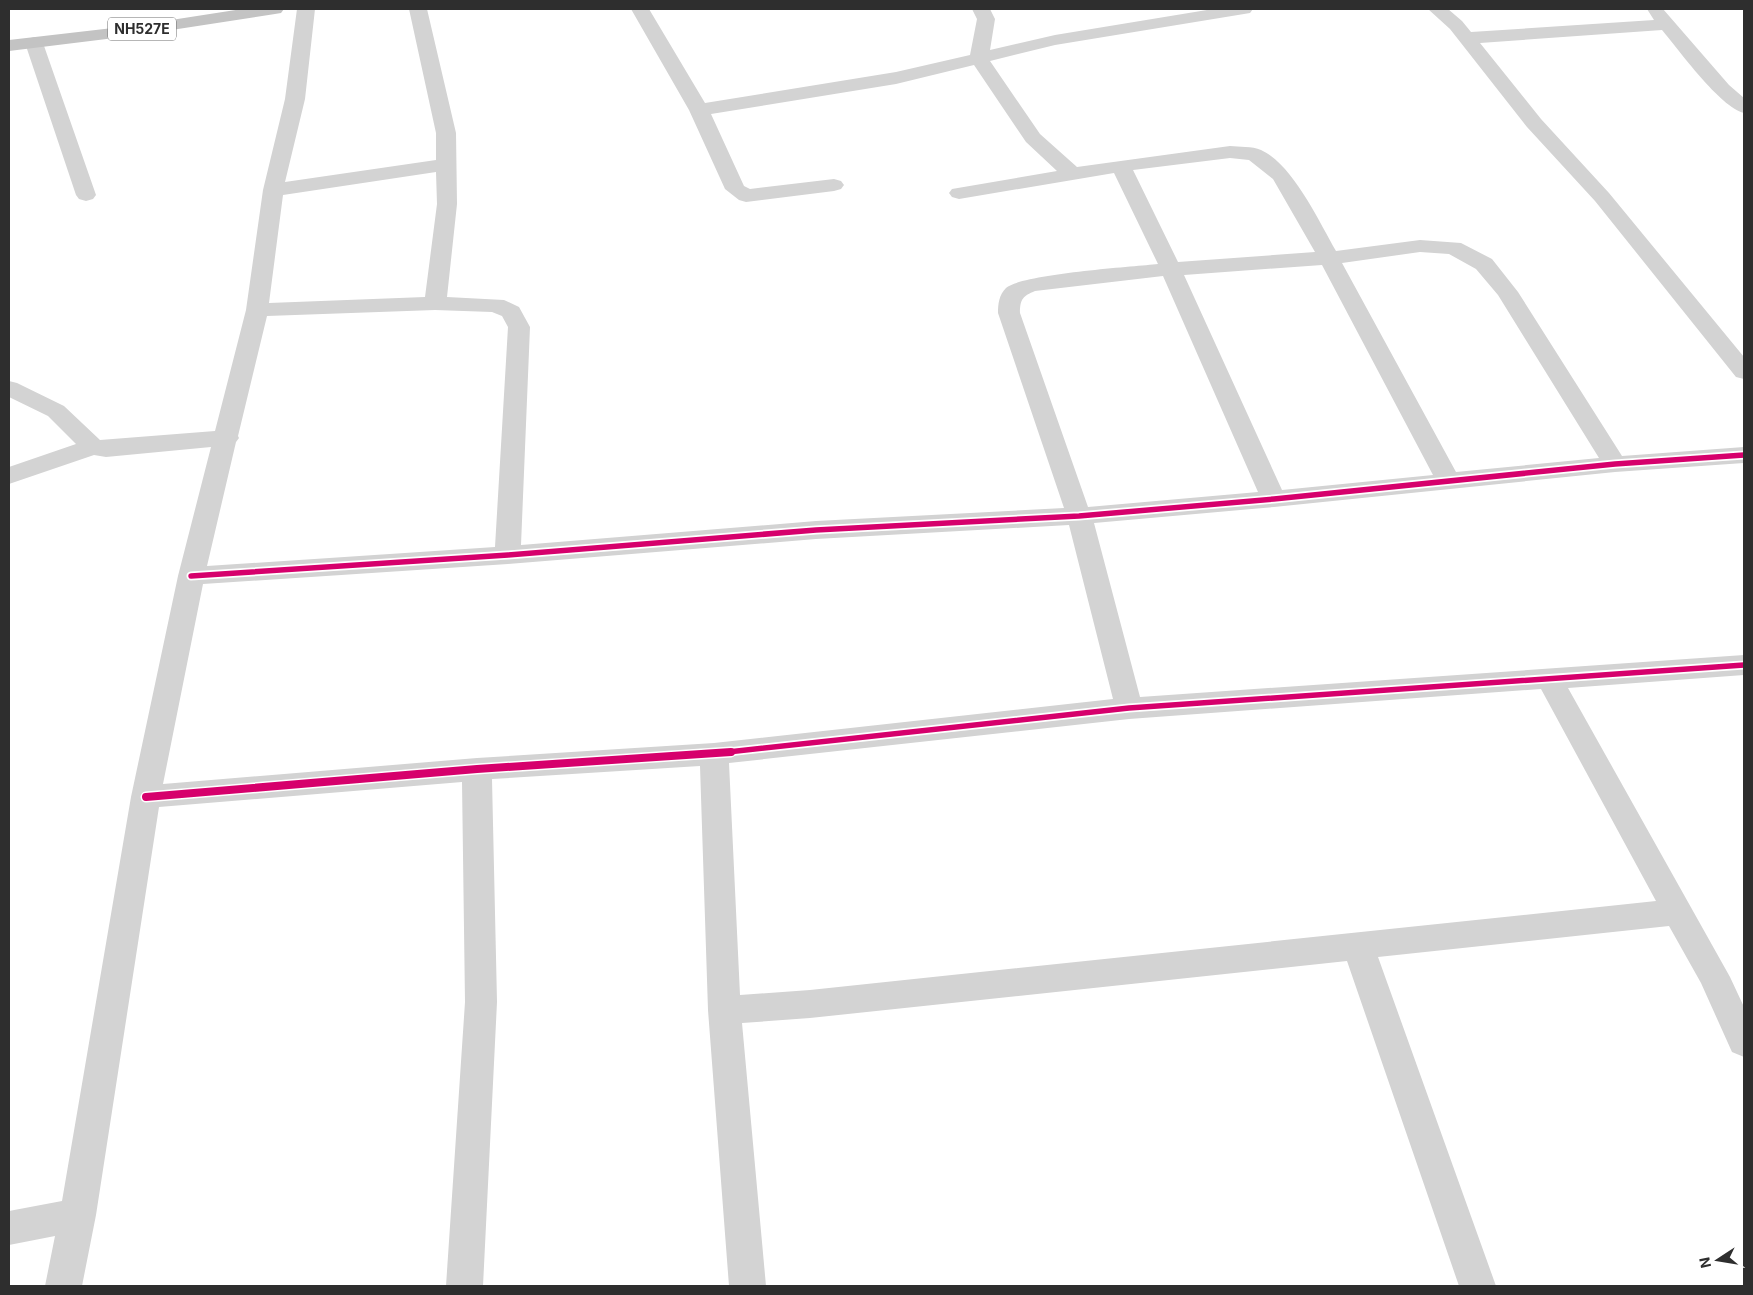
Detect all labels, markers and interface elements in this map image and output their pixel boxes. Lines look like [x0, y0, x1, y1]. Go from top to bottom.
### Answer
road number: NH527E [108, 18, 176, 40]
north arrow [1693, 1235, 1743, 1285]
text: N [1695, 1256, 1714, 1270]

